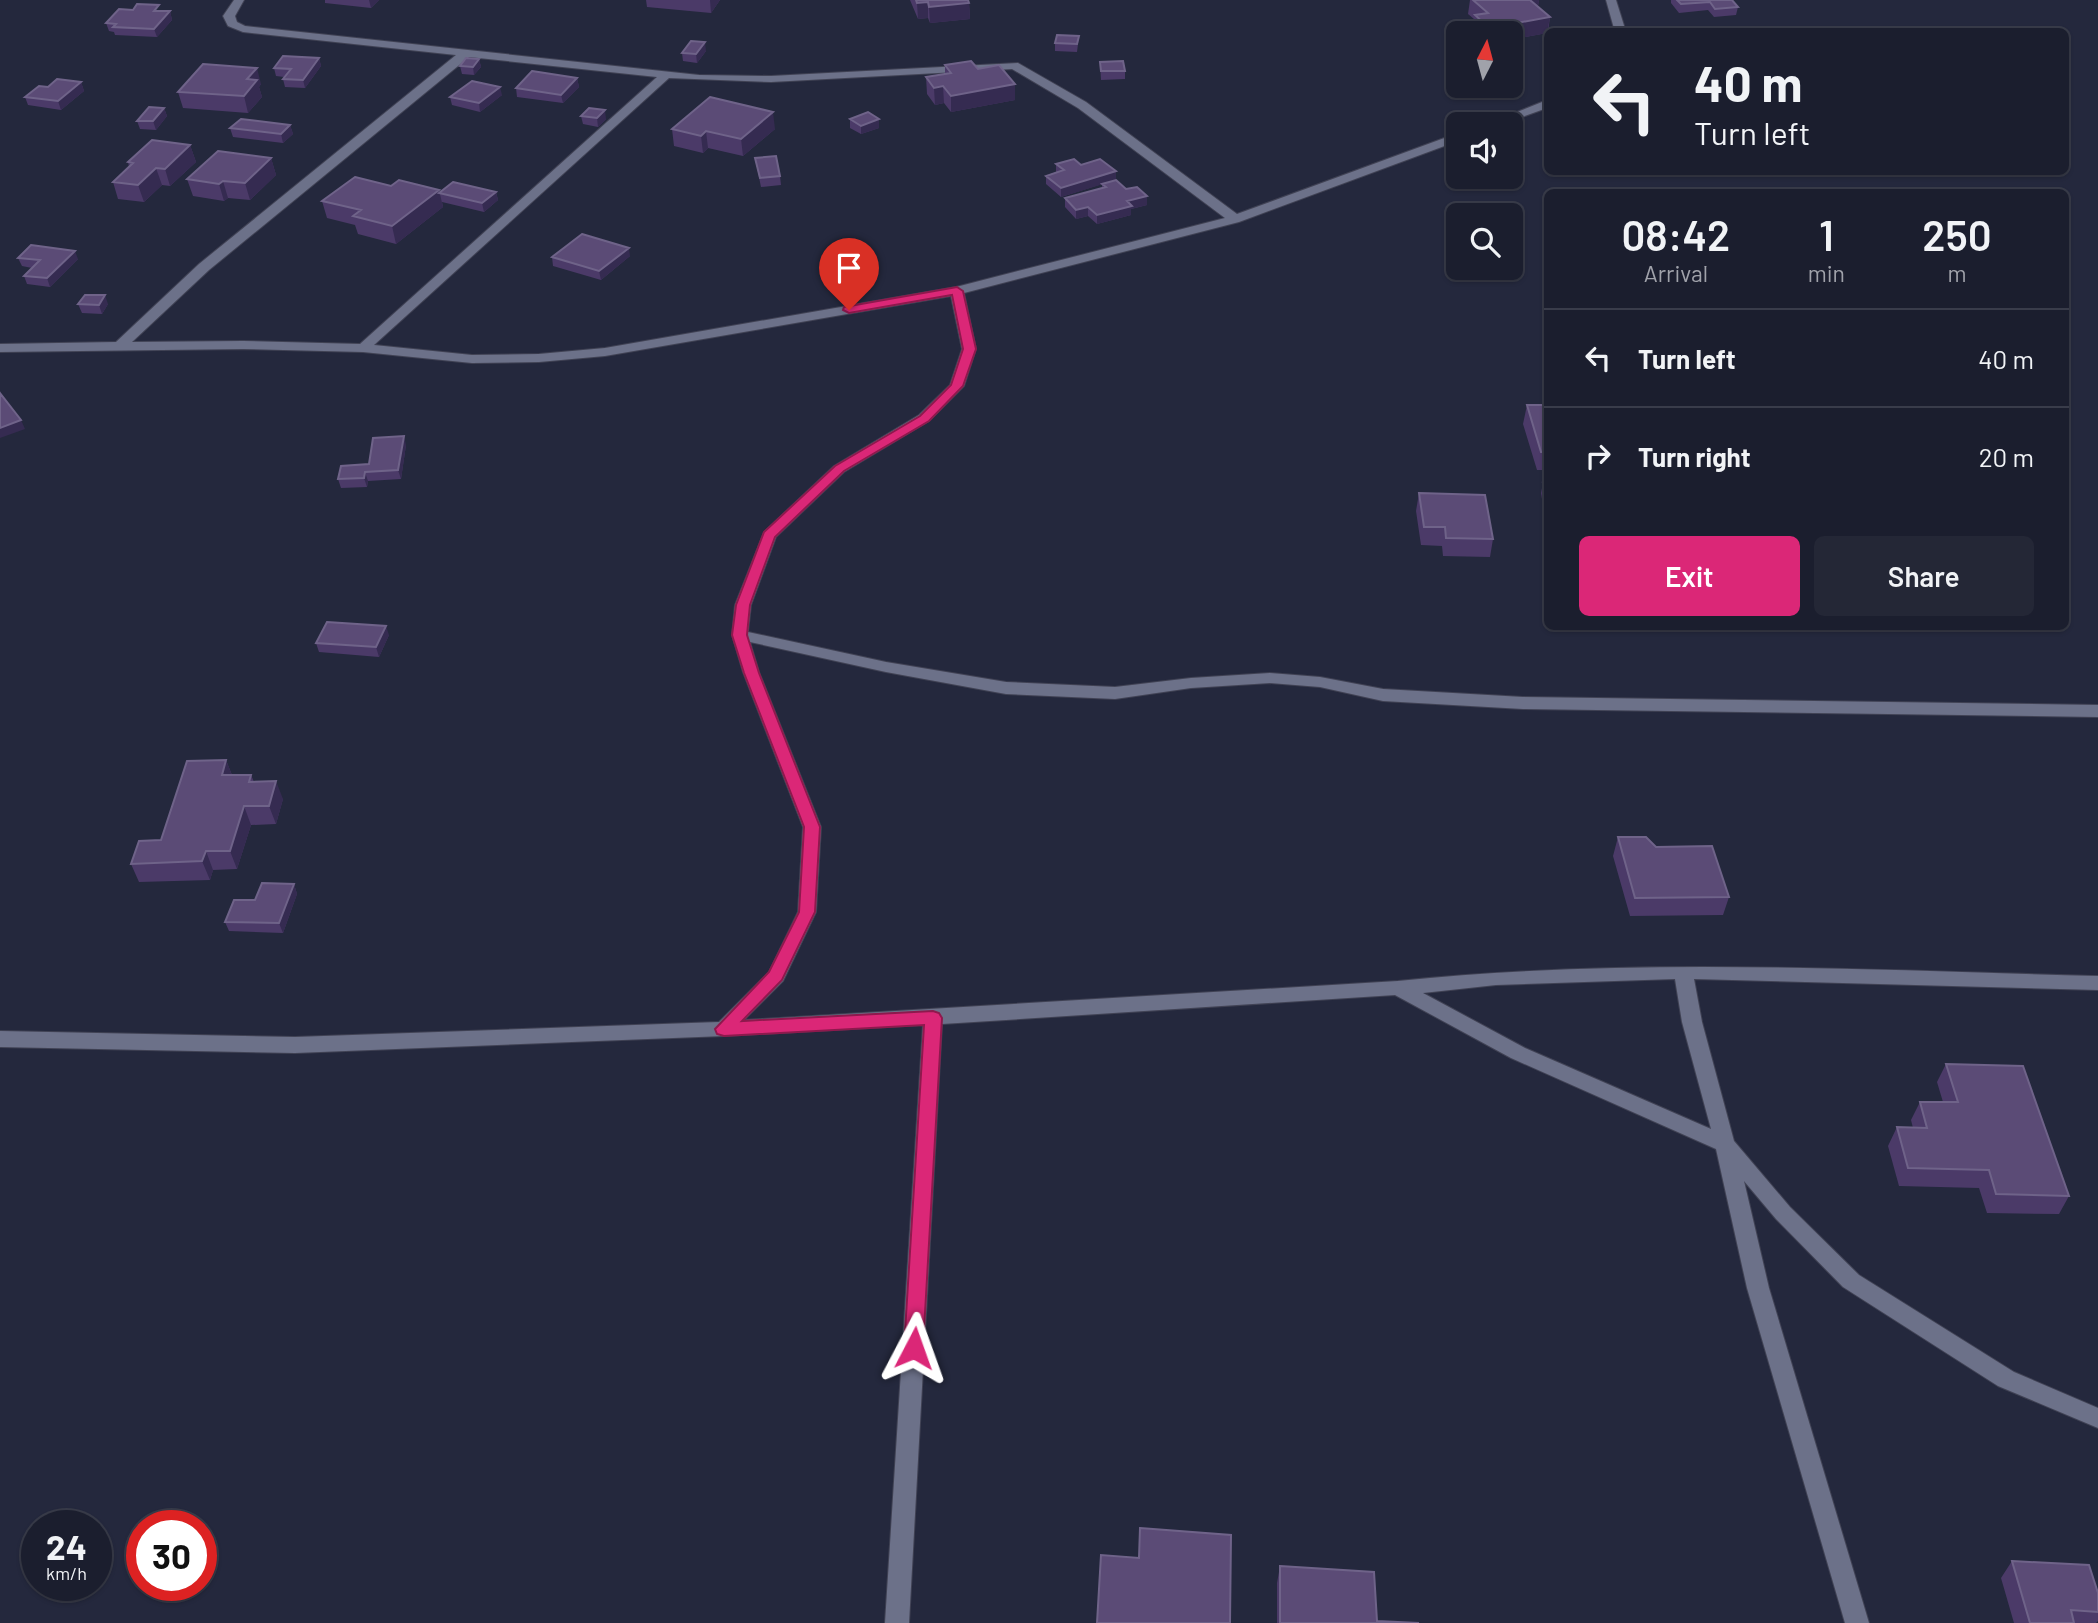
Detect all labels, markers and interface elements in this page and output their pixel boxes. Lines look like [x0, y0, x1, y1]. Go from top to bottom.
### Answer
north arrow [1446, 21, 1522, 98]
map controls [1446, 21, 1523, 280]
text: 40 m [1694, 53, 1802, 112]
icon: left [1579, 56, 1670, 147]
button: sound [1446, 112, 1523, 189]
text: Turn left [1694, 113, 1811, 151]
button: search [1446, 203, 1523, 280]
text: 08:42 [1621, 209, 1730, 259]
text: 1 [1819, 209, 1834, 259]
text: 250 [1922, 209, 1992, 259]
pin [819, 238, 879, 310]
icon: arrive [830, 249, 868, 287]
text: Arrival [1644, 259, 1708, 287]
text: min [1808, 259, 1845, 287]
text: m [1947, 259, 1966, 287]
icon: left [1579, 339, 1617, 377]
text: Turn left [1638, 343, 1736, 374]
text: 40 m [1978, 343, 2034, 374]
icon: right [1579, 437, 1617, 475]
text: Turn right [1638, 441, 1751, 472]
text: 20 m [1979, 441, 2034, 472]
button: Exit [1579, 536, 1800, 616]
button: Share [1814, 536, 2034, 616]
position arrow [877, 1311, 951, 1385]
speed limit sign: 30 [126, 1510, 217, 1601]
text: 24 [46, 1525, 87, 1567]
text: km/h [46, 1562, 87, 1584]

